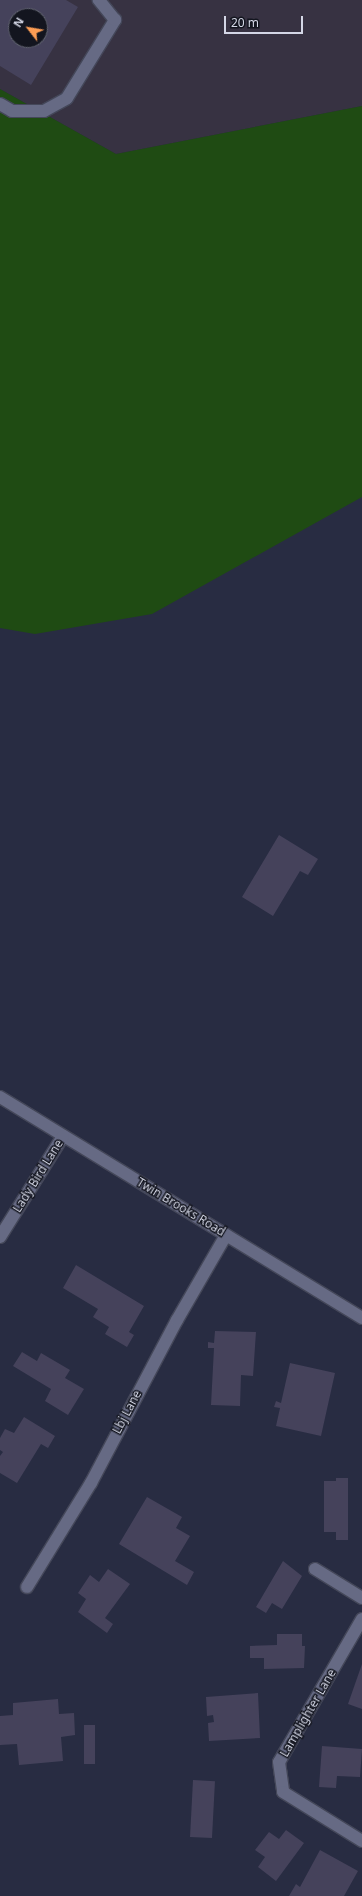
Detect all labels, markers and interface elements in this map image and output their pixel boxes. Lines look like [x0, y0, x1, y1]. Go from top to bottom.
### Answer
north arrow [8, 8, 48, 48]
scale bar [226, 8, 305, 34]
text: N [9, 14, 27, 30]
text: 20 m [231, 14, 259, 31]
street label: Lady Bird Lane [10, 1137, 66, 1215]
street label: Twin Brooks Road [134, 1175, 228, 1239]
street label: Lbj Lane [110, 1388, 144, 1436]
street label: Lamplighter Lane [277, 1667, 339, 1759]

